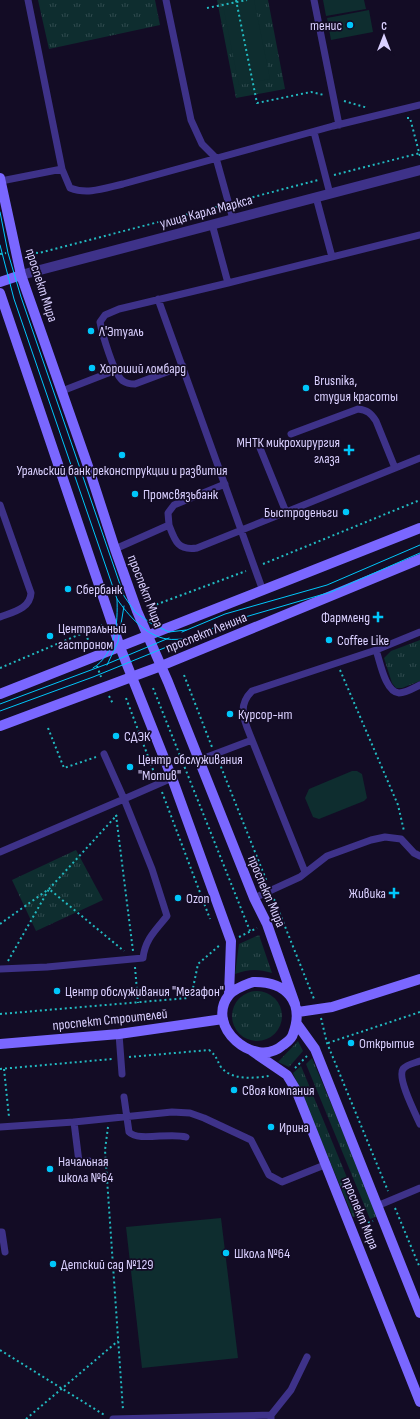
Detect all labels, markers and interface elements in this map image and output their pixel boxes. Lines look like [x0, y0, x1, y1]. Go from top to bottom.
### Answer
north arrow [364, 16, 404, 56]
place label: тенис [310, 17, 342, 34]
marker: тенис [345, 20, 355, 30]
text: С [381, 20, 387, 33]
street label: улица Карла Маркса [158, 191, 254, 232]
street label: проспект Мира [22, 246, 61, 324]
place label: Л'Этуаль [98, 323, 144, 340]
marker: Л'Этуаль [86, 326, 96, 336]
place label: Хороший ломбард [99, 360, 186, 377]
marker: Хороший ломбард [87, 363, 97, 373]
place label: Brusnika, студия красоты [314, 372, 398, 405]
marker: Brusnika, студия красоты [301, 383, 311, 393]
place label: МНТК микрохирургия глаза [236, 434, 340, 467]
marker: МНТК микрохирургия глаза [343, 444, 355, 456]
marker: Уральский банк реконструкции и развития [117, 450, 127, 460]
place label: Уральский банк реконструкции и развития [16, 462, 228, 479]
place label: Промсвязьбанк [143, 486, 219, 503]
marker: Промсвязьбанк [130, 489, 140, 499]
place label: Быстроденьги [264, 504, 338, 521]
marker: Быстроденьги [341, 507, 351, 517]
street label: проспект Мира [124, 552, 167, 630]
place label: Сбербанк [76, 581, 123, 598]
marker: Сбербанк [63, 584, 73, 594]
street label: проспект Ленина [163, 608, 249, 656]
place label: Фармленд [321, 609, 370, 626]
marker: Фармленд [373, 612, 383, 622]
place label: Центральный гастроном [58, 620, 127, 653]
marker: Центральный гастроном [45, 631, 55, 641]
place label: Coffee Like [337, 632, 389, 649]
marker: Coffee Like [324, 635, 334, 645]
place label: Курсор-нт [238, 706, 292, 723]
marker: Курсор-нт [225, 709, 235, 719]
place label: СДЭК [124, 728, 151, 745]
marker: СДЭК [111, 731, 121, 741]
place label: Центр обслуживания "Мотив" [138, 751, 243, 784]
marker: Центр обслуживания "Мотив" [125, 762, 135, 772]
street label: проспект Мира [244, 853, 289, 930]
place label: Живика [349, 885, 386, 902]
marker: Живика [389, 888, 399, 898]
place label: Ozon [186, 890, 210, 907]
marker: Ozon [173, 893, 183, 903]
place label: Центр обслуживания "Мегафон" [65, 983, 224, 1000]
marker: Центр обслуживания "Мегафон" [52, 986, 62, 996]
street label: проспект Строителей [52, 1005, 168, 1034]
place label: Открытие [359, 1035, 414, 1052]
marker: Открытие [346, 1038, 356, 1048]
place label: Своя компания [242, 1082, 314, 1099]
marker: Своя компания [229, 1085, 239, 1095]
place label: Ирина [279, 1119, 309, 1136]
marker: Ирина [266, 1122, 276, 1132]
place label: Начальная школа №64 [58, 1153, 113, 1186]
marker: Начальная школа №64 [45, 1164, 55, 1174]
street label: проспект Мира [338, 1175, 383, 1252]
place label: Школа №64 [234, 1245, 290, 1262]
marker: Школа №64 [221, 1248, 231, 1258]
place label: Детский сад №129 [61, 1256, 154, 1273]
marker: Детский сад №129 [48, 1259, 58, 1269]

